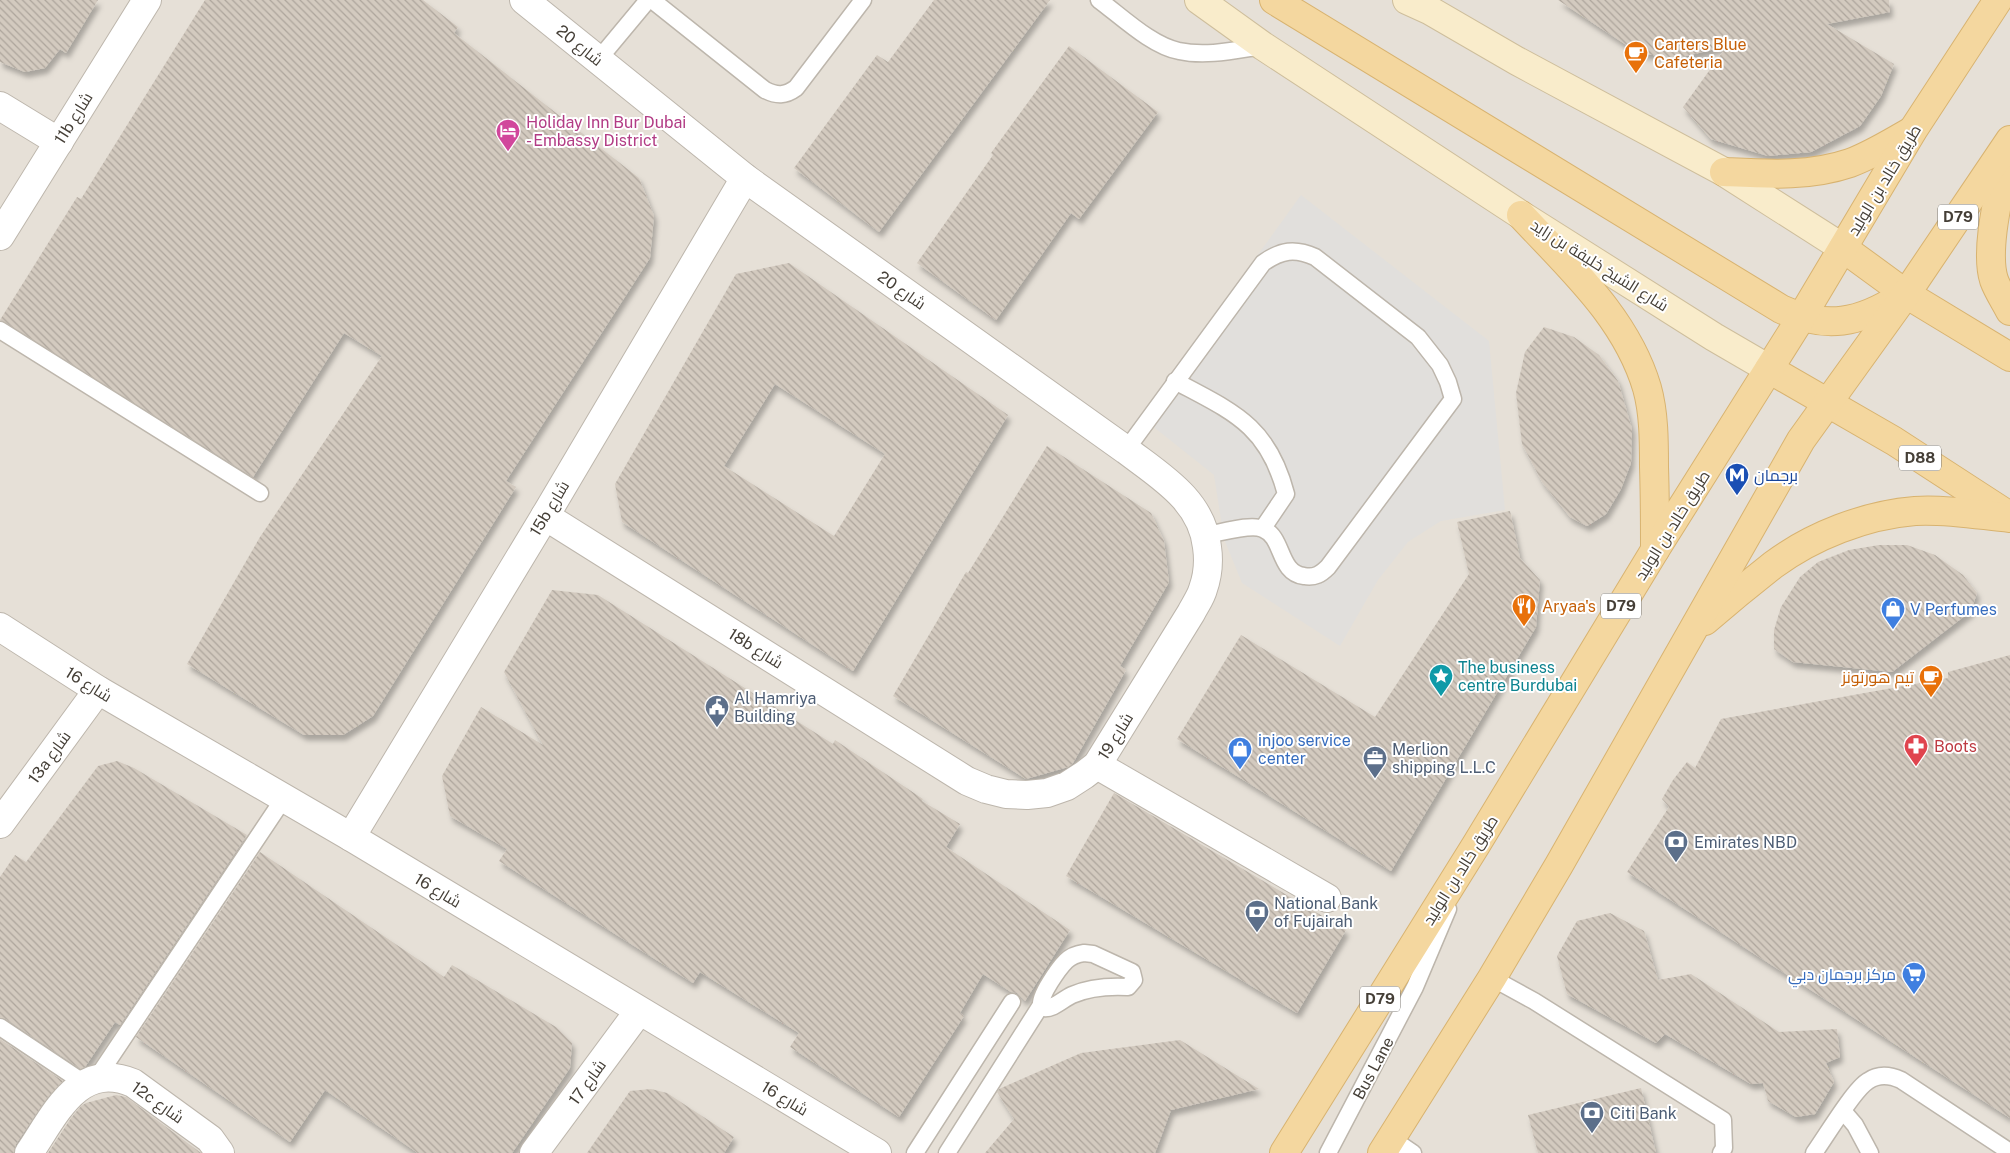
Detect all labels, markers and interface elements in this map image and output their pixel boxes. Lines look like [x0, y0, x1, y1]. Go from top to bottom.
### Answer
street label: شارع 20 [551, 21, 607, 71]
place label: Carters Blue Cafeteria [1654, 35, 1747, 72]
cafe icon: Carters Blue Cafeteria [1623, 40, 1649, 74]
street label: 11b شارع [50, 89, 98, 149]
place label: Holiday Inn Bur Dubai - Embassy District [526, 113, 686, 150]
hotel icon: Holiday Inn Bur Dubai - Embassy District [495, 118, 521, 152]
street label: طريق خالد بن الوليد [1844, 121, 1926, 240]
road number: D79 [1938, 204, 1978, 230]
street label: شارع الشيخ خليفة بن زايد [1526, 215, 1672, 317]
street label: شارع 20 [873, 267, 929, 315]
road number: D88 [1899, 446, 1941, 470]
metro station icon: برجمان [1724, 462, 1750, 496]
place label: برجمان [1754, 466, 1798, 486]
street label: طريق خالد بن الوليد [1631, 467, 1715, 584]
street label: 15b شارع [526, 477, 575, 540]
restaurant icon: Aryaa's [1511, 593, 1537, 627]
road number: D79 [1601, 594, 1641, 618]
shop icon: V Perfumes [1880, 596, 1906, 630]
place label: Aryaa's [1542, 597, 1596, 616]
place label: V Perfumes [1910, 600, 1997, 619]
street label: 18b شارع [724, 624, 787, 674]
place label: The business centre Burdubai [1458, 658, 1577, 695]
street label: شارع 16 [61, 663, 116, 708]
place icon: The business centre Burdubai [1428, 663, 1454, 697]
cafe icon: تيم هورتونز [1918, 664, 1944, 698]
place label: تيم هورتونز [1841, 668, 1915, 689]
place label: Al Hamriya Building [734, 689, 816, 726]
public building icon: Al Hamriya Building [704, 694, 730, 728]
street label: شارع 19 [1094, 709, 1139, 764]
street label: 13a شارع [24, 727, 76, 788]
place label: injoo service center [1258, 731, 1351, 768]
pharmacy icon: Boots [1903, 733, 1929, 767]
shop icon: injoo service center [1227, 736, 1253, 770]
place label: Boots [1934, 737, 1977, 756]
place label: Merlion shipping L.L.C [1392, 740, 1496, 777]
office icon: Merlion shipping L.L.C [1362, 745, 1388, 779]
street label: طريق خالد بن الوليد [1419, 812, 1503, 929]
bank icon: Emirates NBD [1663, 829, 1689, 863]
place label: Emirates NBD [1694, 833, 1797, 852]
street label: شارع 16 [410, 869, 465, 914]
place label: National Bank of Fujairah [1274, 894, 1378, 931]
bank icon: National Bank of Fujairah [1244, 899, 1270, 933]
supermarket icon: مركز برجمان دبي [1901, 961, 1927, 995]
place label: مركز برجمان دبي [1788, 965, 1896, 988]
road number: D79 [1360, 986, 1400, 1012]
street label: Bus Lane [1349, 1034, 1398, 1103]
street label: شارع 17 [565, 1056, 612, 1110]
street label: شارع 16 [757, 1077, 812, 1122]
street label: 12c شارع [127, 1078, 188, 1129]
bank icon: Citi Bank [1579, 1100, 1605, 1134]
place label: Citi Bank [1610, 1104, 1677, 1123]

